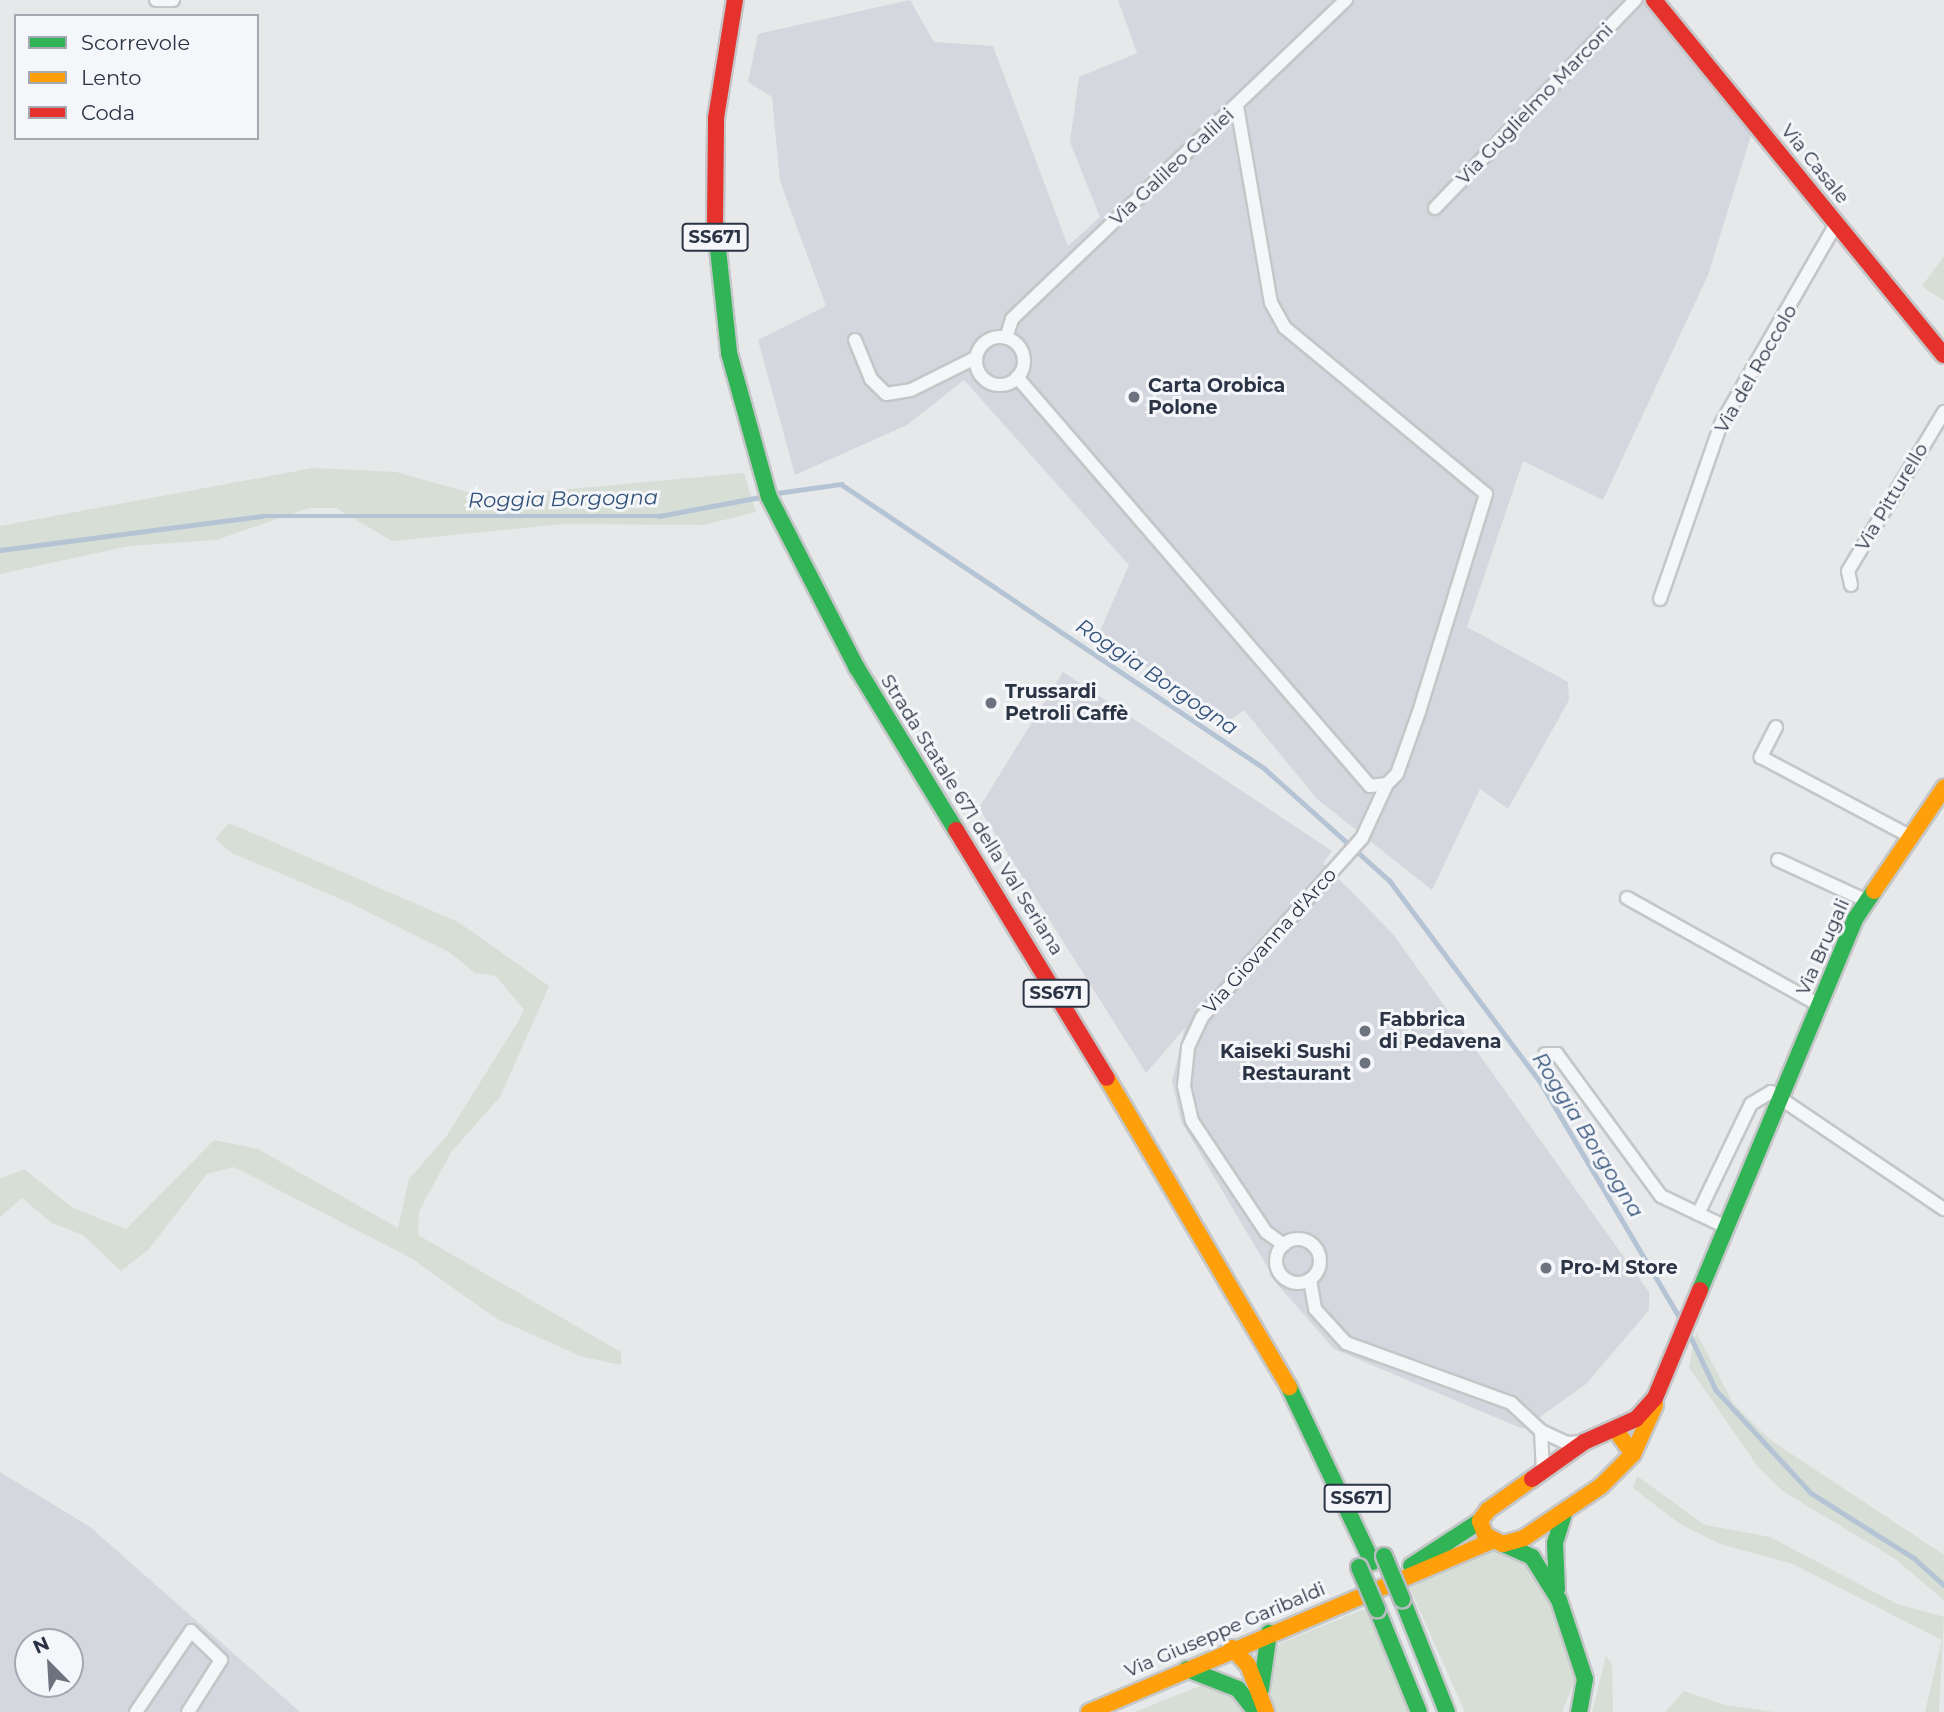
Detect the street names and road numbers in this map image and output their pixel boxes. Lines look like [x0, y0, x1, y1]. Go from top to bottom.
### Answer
street label: Via Guglielmo Marconi [1452, 19, 1618, 189]
street label: Via Galileo Galilei [1105, 104, 1239, 230]
street label: Via Casale [1776, 120, 1854, 208]
road number: SS671 [680, 222, 750, 251]
street label: Via del Roccolo [1710, 301, 1802, 437]
street label: Via Pitturello [1851, 439, 1933, 555]
street label: Strada Statale 671 della Val Seriana [876, 670, 1068, 960]
street label: Via Giovanna d'Arco [1199, 864, 1341, 1018]
street label: Via Brugali [1792, 895, 1854, 999]
road number: SS671 [1021, 978, 1091, 1008]
road number: SS671 [1322, 1484, 1392, 1512]
street label: Via Giuseppe Garibaldi [1121, 1577, 1329, 1683]

